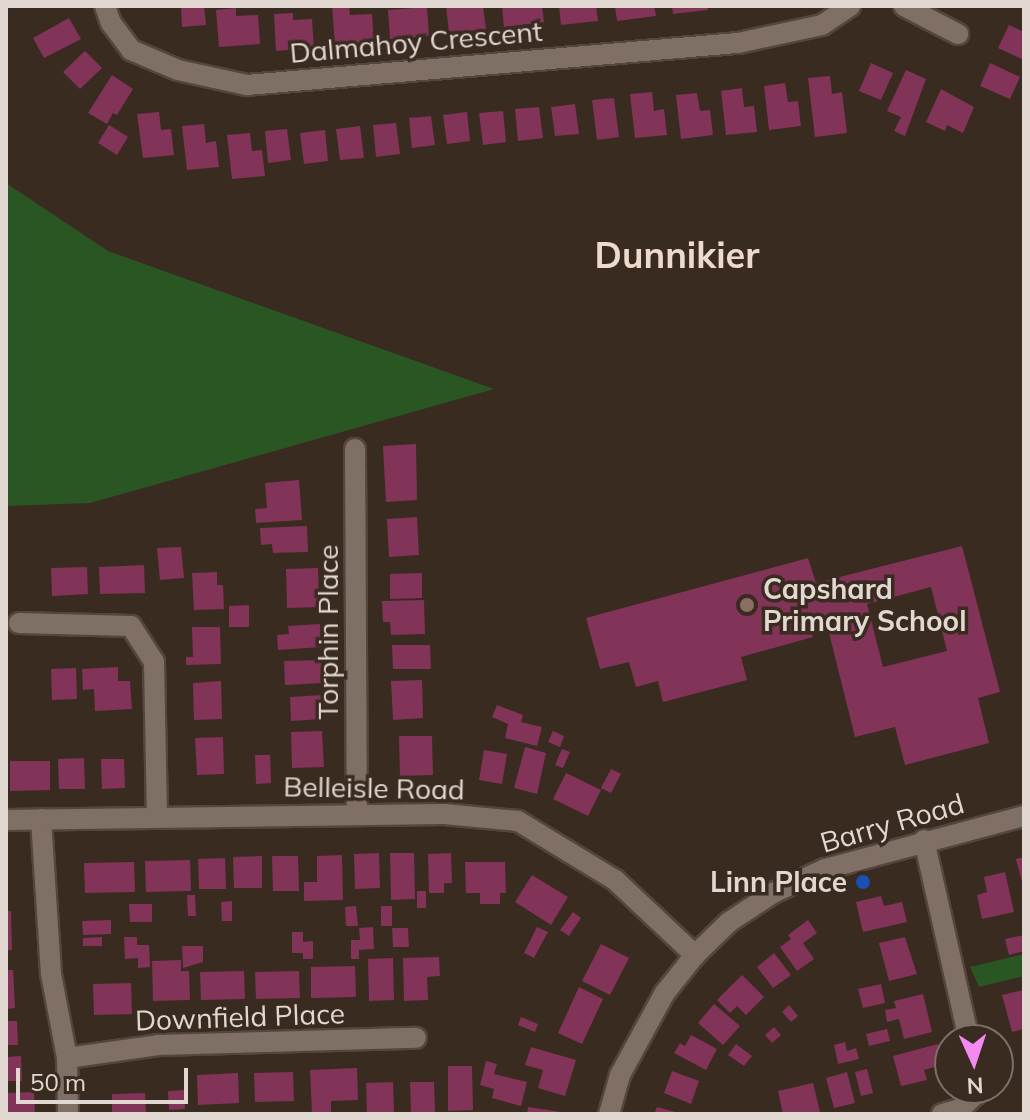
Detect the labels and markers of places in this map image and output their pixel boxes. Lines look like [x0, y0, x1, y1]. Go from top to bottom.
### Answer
place label: Capshard Primary School [763, 572, 966, 638]
marker: Capshard Primary School [738, 596, 756, 614]
place label: Linn Place [710, 865, 847, 899]
marker: Linn Place [854, 873, 872, 891]

